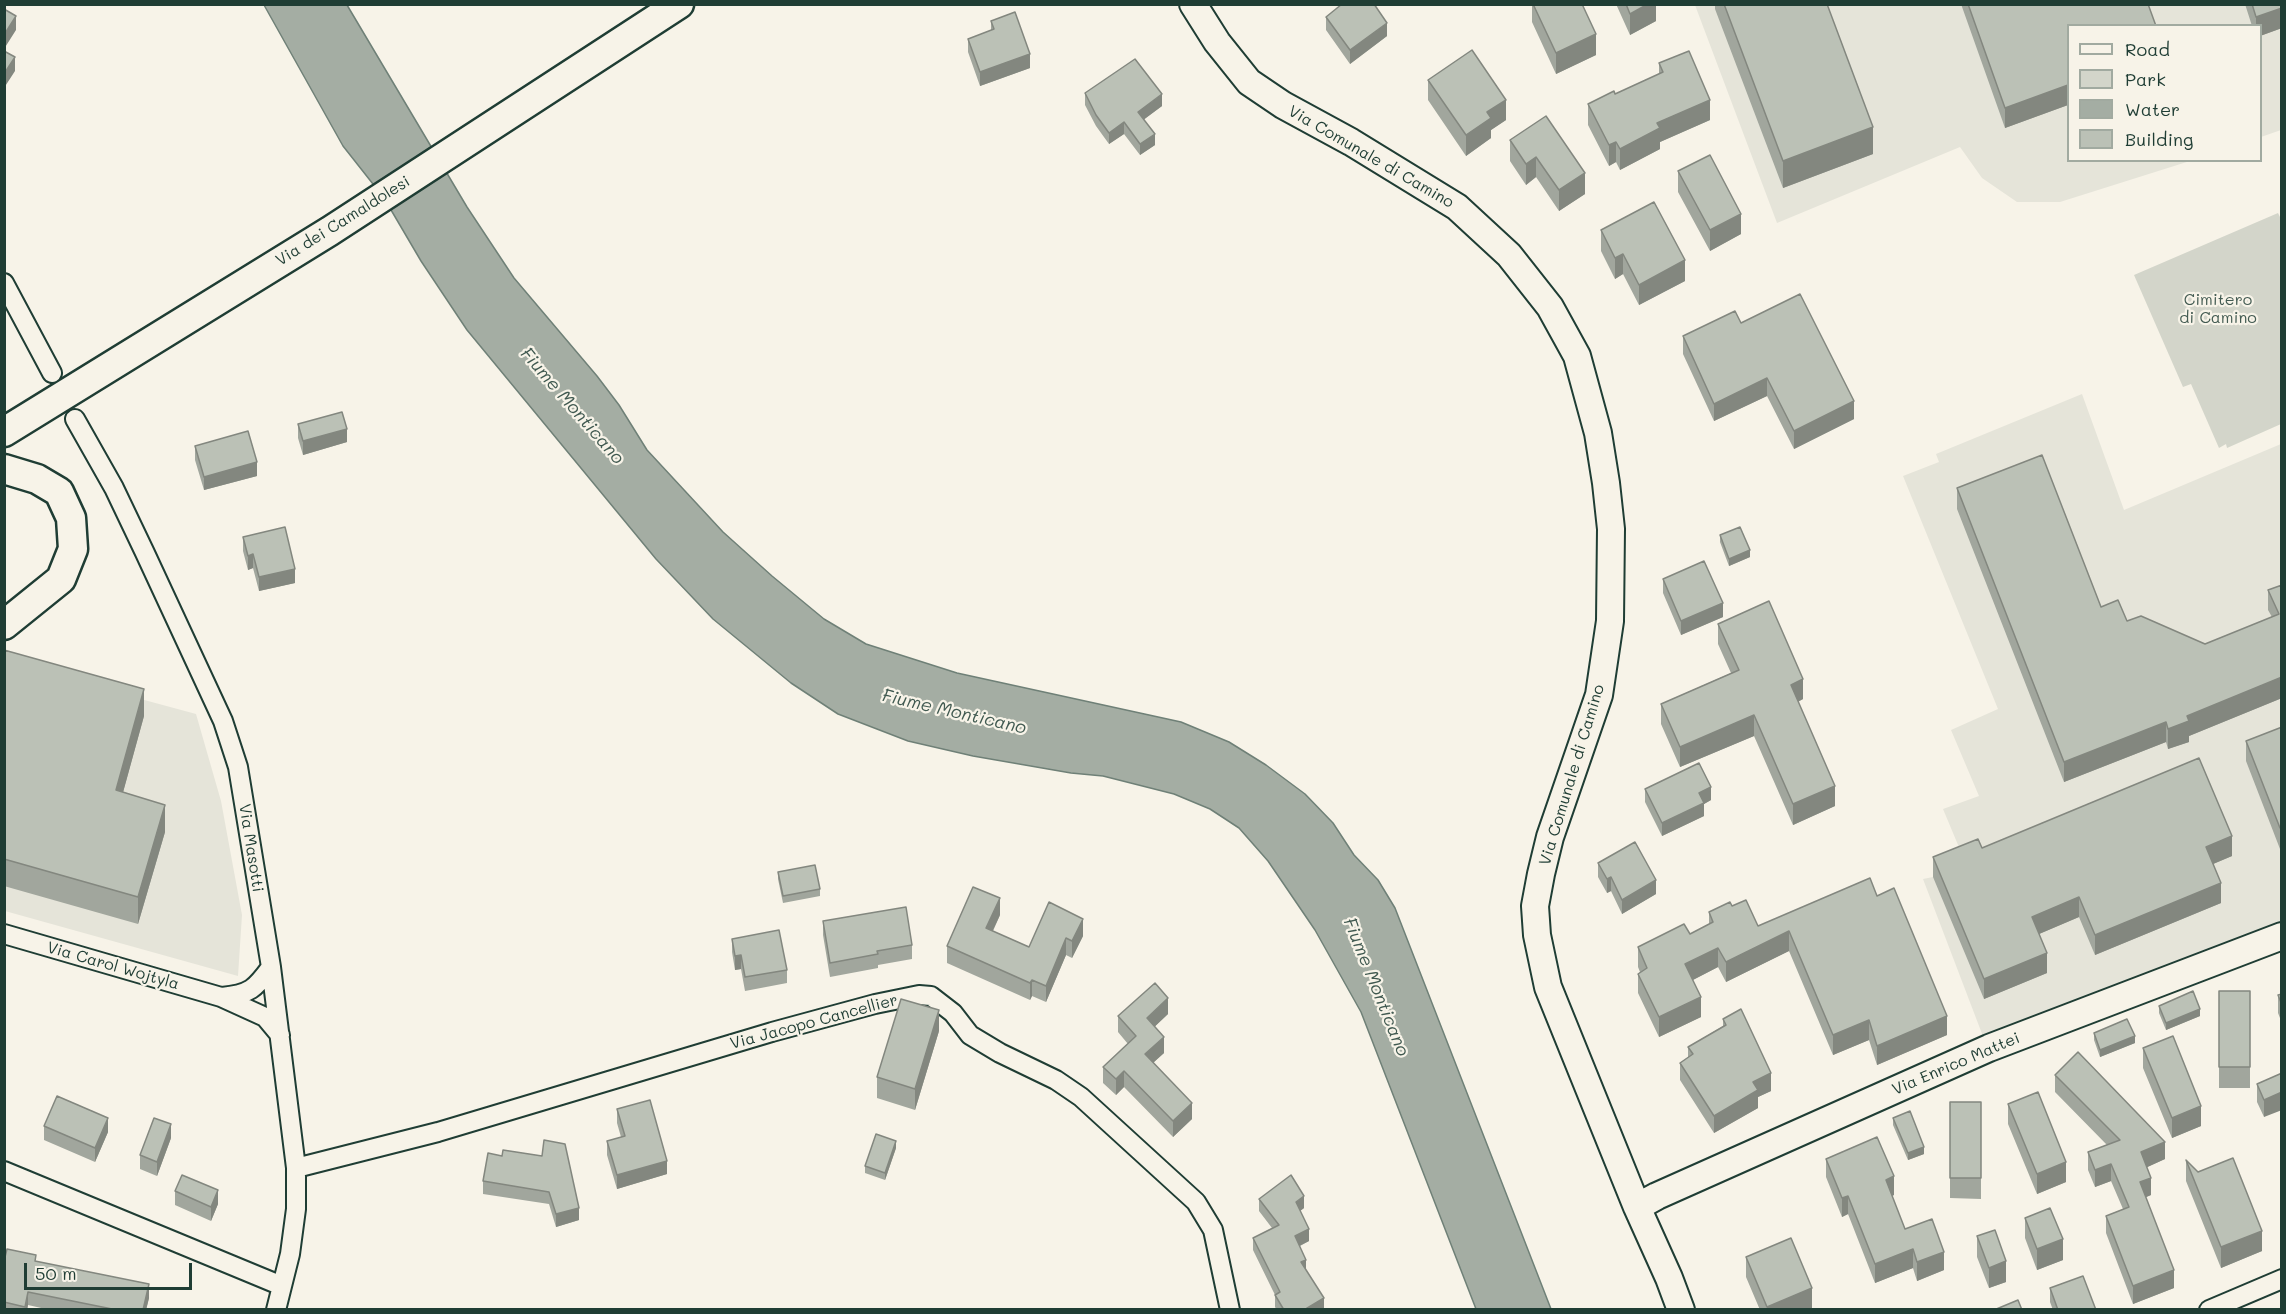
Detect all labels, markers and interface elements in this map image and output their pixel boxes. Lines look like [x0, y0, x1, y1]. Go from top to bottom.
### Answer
legend [2067, 24, 2262, 162]
text: Road [2125, 37, 2170, 61]
text: Park [2125, 67, 2166, 91]
text: Water [2125, 97, 2180, 121]
street label: Via Comunale di Camino [1285, 102, 1457, 212]
text: Building [2125, 127, 2193, 151]
street label: Via dei Camaldolesi [272, 172, 414, 270]
park label: Cimitero di Camino [2179, 290, 2257, 328]
water label: Fiume Monticano [515, 343, 629, 469]
street label: Via Comunale di Camino [1535, 682, 1609, 868]
water label: Fiume Monticano [880, 685, 1028, 739]
street label: Via Masotti [235, 802, 267, 894]
water label: Fiume Monticano [1338, 915, 1414, 1059]
street label: Via Carol Wojtyla [45, 938, 181, 994]
street label: Via Jacopo Cancellier [728, 990, 900, 1054]
street label: Via Enrico Mattei [1889, 1028, 2023, 1100]
scale bar [27, 1251, 195, 1289]
text: 50 m [35, 1261, 77, 1285]

